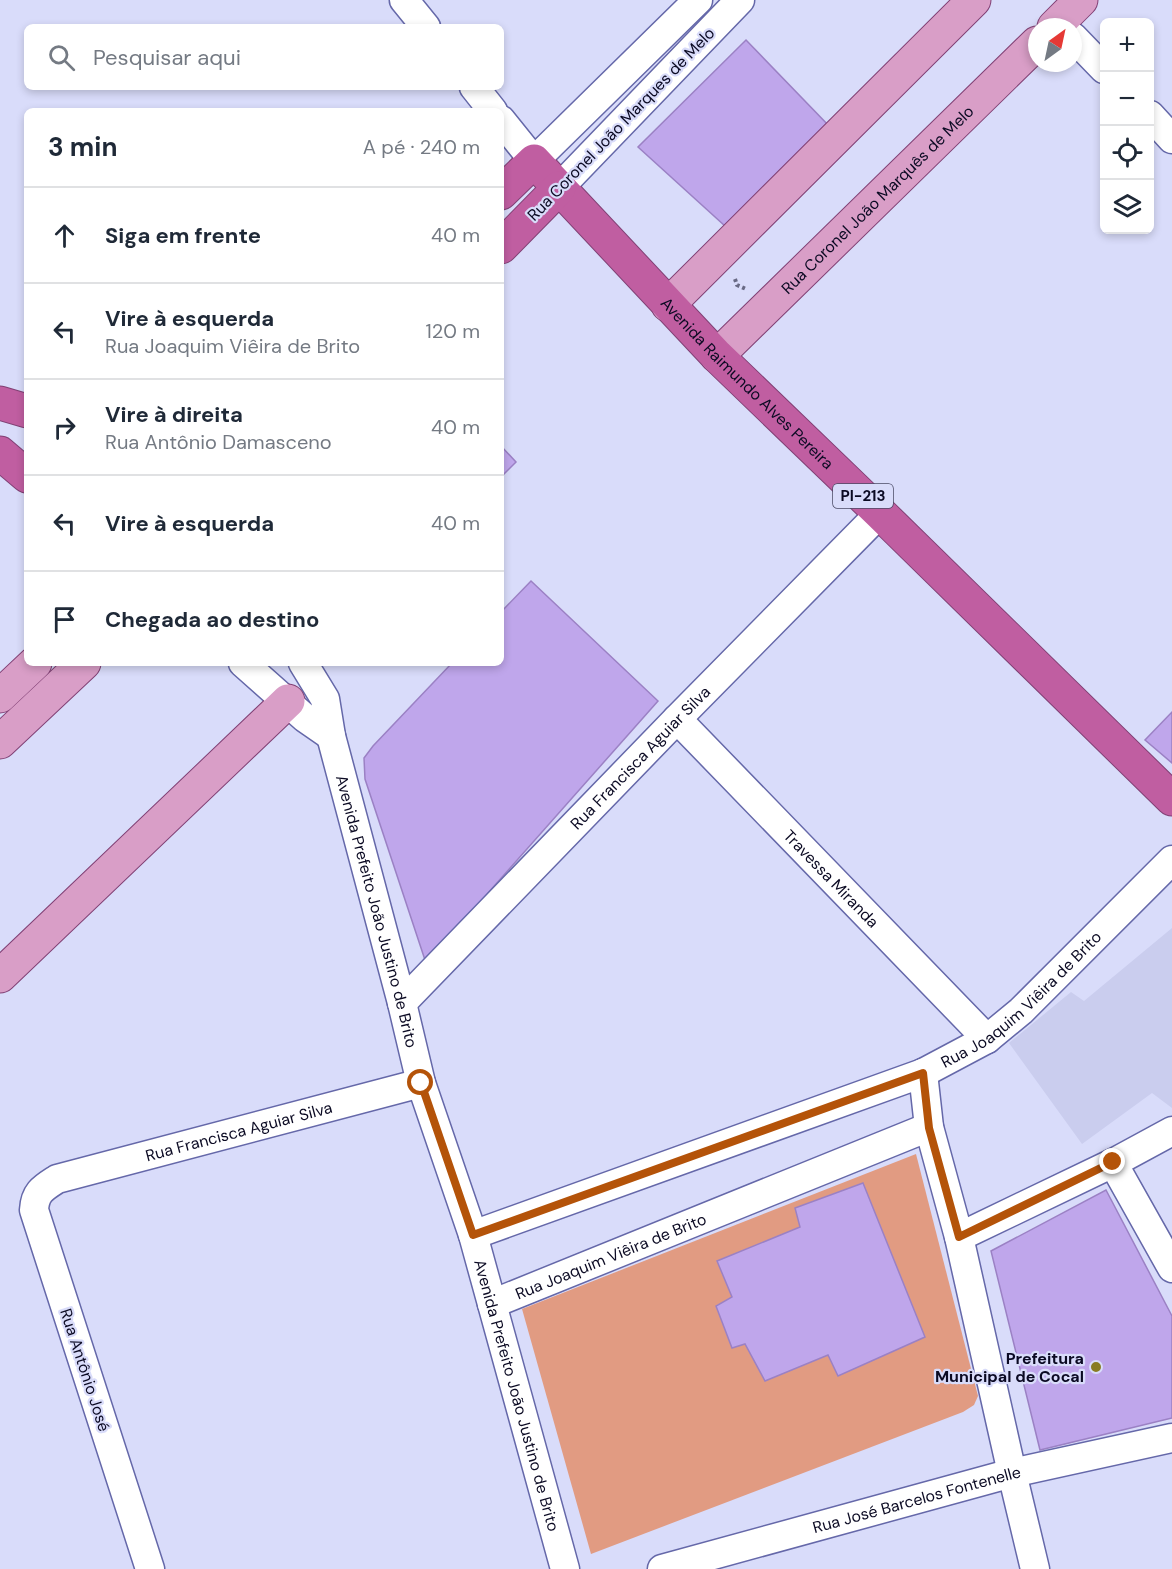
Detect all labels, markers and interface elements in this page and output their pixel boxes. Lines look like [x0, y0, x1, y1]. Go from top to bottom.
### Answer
north arrow [1028, 18, 1082, 72]
map controls [1100, 18, 1154, 234]
button: + [1100, 18, 1154, 72]
street label: Rua Coronel João Marques de Melo [523, 23, 719, 225]
search box [24, 24, 504, 90]
icon: search [45, 41, 78, 74]
text: Pesquisar aqui [93, 43, 241, 72]
button: − [1100, 72, 1154, 126]
street label: Rua Coronel João Marquês de Melo [776, 100, 978, 298]
button: locate [1100, 126, 1154, 180]
text: 3 min [48, 130, 117, 164]
text: A pé · 240 m [363, 134, 480, 160]
button: layers [1100, 180, 1154, 234]
icon: ahead [48, 219, 81, 252]
text: Siga em frente [105, 221, 261, 250]
text: 40 m [431, 222, 480, 248]
street label: Avenida Raimundo Alves Pereira [656, 292, 839, 474]
text: Vire à esquerda [105, 304, 274, 333]
icon: left [48, 315, 81, 348]
text: 120 m [426, 318, 480, 344]
text: Rua Joaquim Viêira de Brito [105, 333, 360, 359]
text: Vire à direita [105, 400, 243, 429]
icon: right [48, 411, 81, 444]
text: 40 m [431, 414, 480, 440]
text: Rua Antônio Damasceno [105, 429, 332, 455]
road number: PI-213 [833, 484, 893, 508]
icon: left [48, 507, 81, 540]
text: Vire à esquerda [105, 509, 274, 538]
text: 40 m [431, 510, 480, 536]
icon: arrive [48, 603, 81, 636]
text: Chegada ao destino [105, 605, 319, 634]
street label: Rua Francisca Aguiar Silva [566, 681, 715, 834]
street label: Avenida Prefeito João Justino de Brito [331, 773, 423, 1050]
street label: Travessa Miranda [779, 825, 884, 932]
street label: Rua Joaquim Viêira de Brito [937, 926, 1106, 1072]
route start [407, 1069, 433, 1095]
street label: Rua Francisca Aguiar Silva [143, 1096, 334, 1166]
route end [1099, 1148, 1125, 1174]
street label: Rua Joaquim Viêira de Brito [512, 1208, 709, 1304]
street label: Avenida Prefeito João Justino de Brito [470, 1257, 565, 1534]
street label: Rua Antônio José [55, 1306, 115, 1434]
place label: Prefeitura Municipal de Cocal [935, 1348, 1084, 1387]
marker: Prefeitura Municipal de Cocal [1089, 1360, 1103, 1374]
street label: Rua José Barcelos Fontenelle [810, 1461, 1023, 1538]

